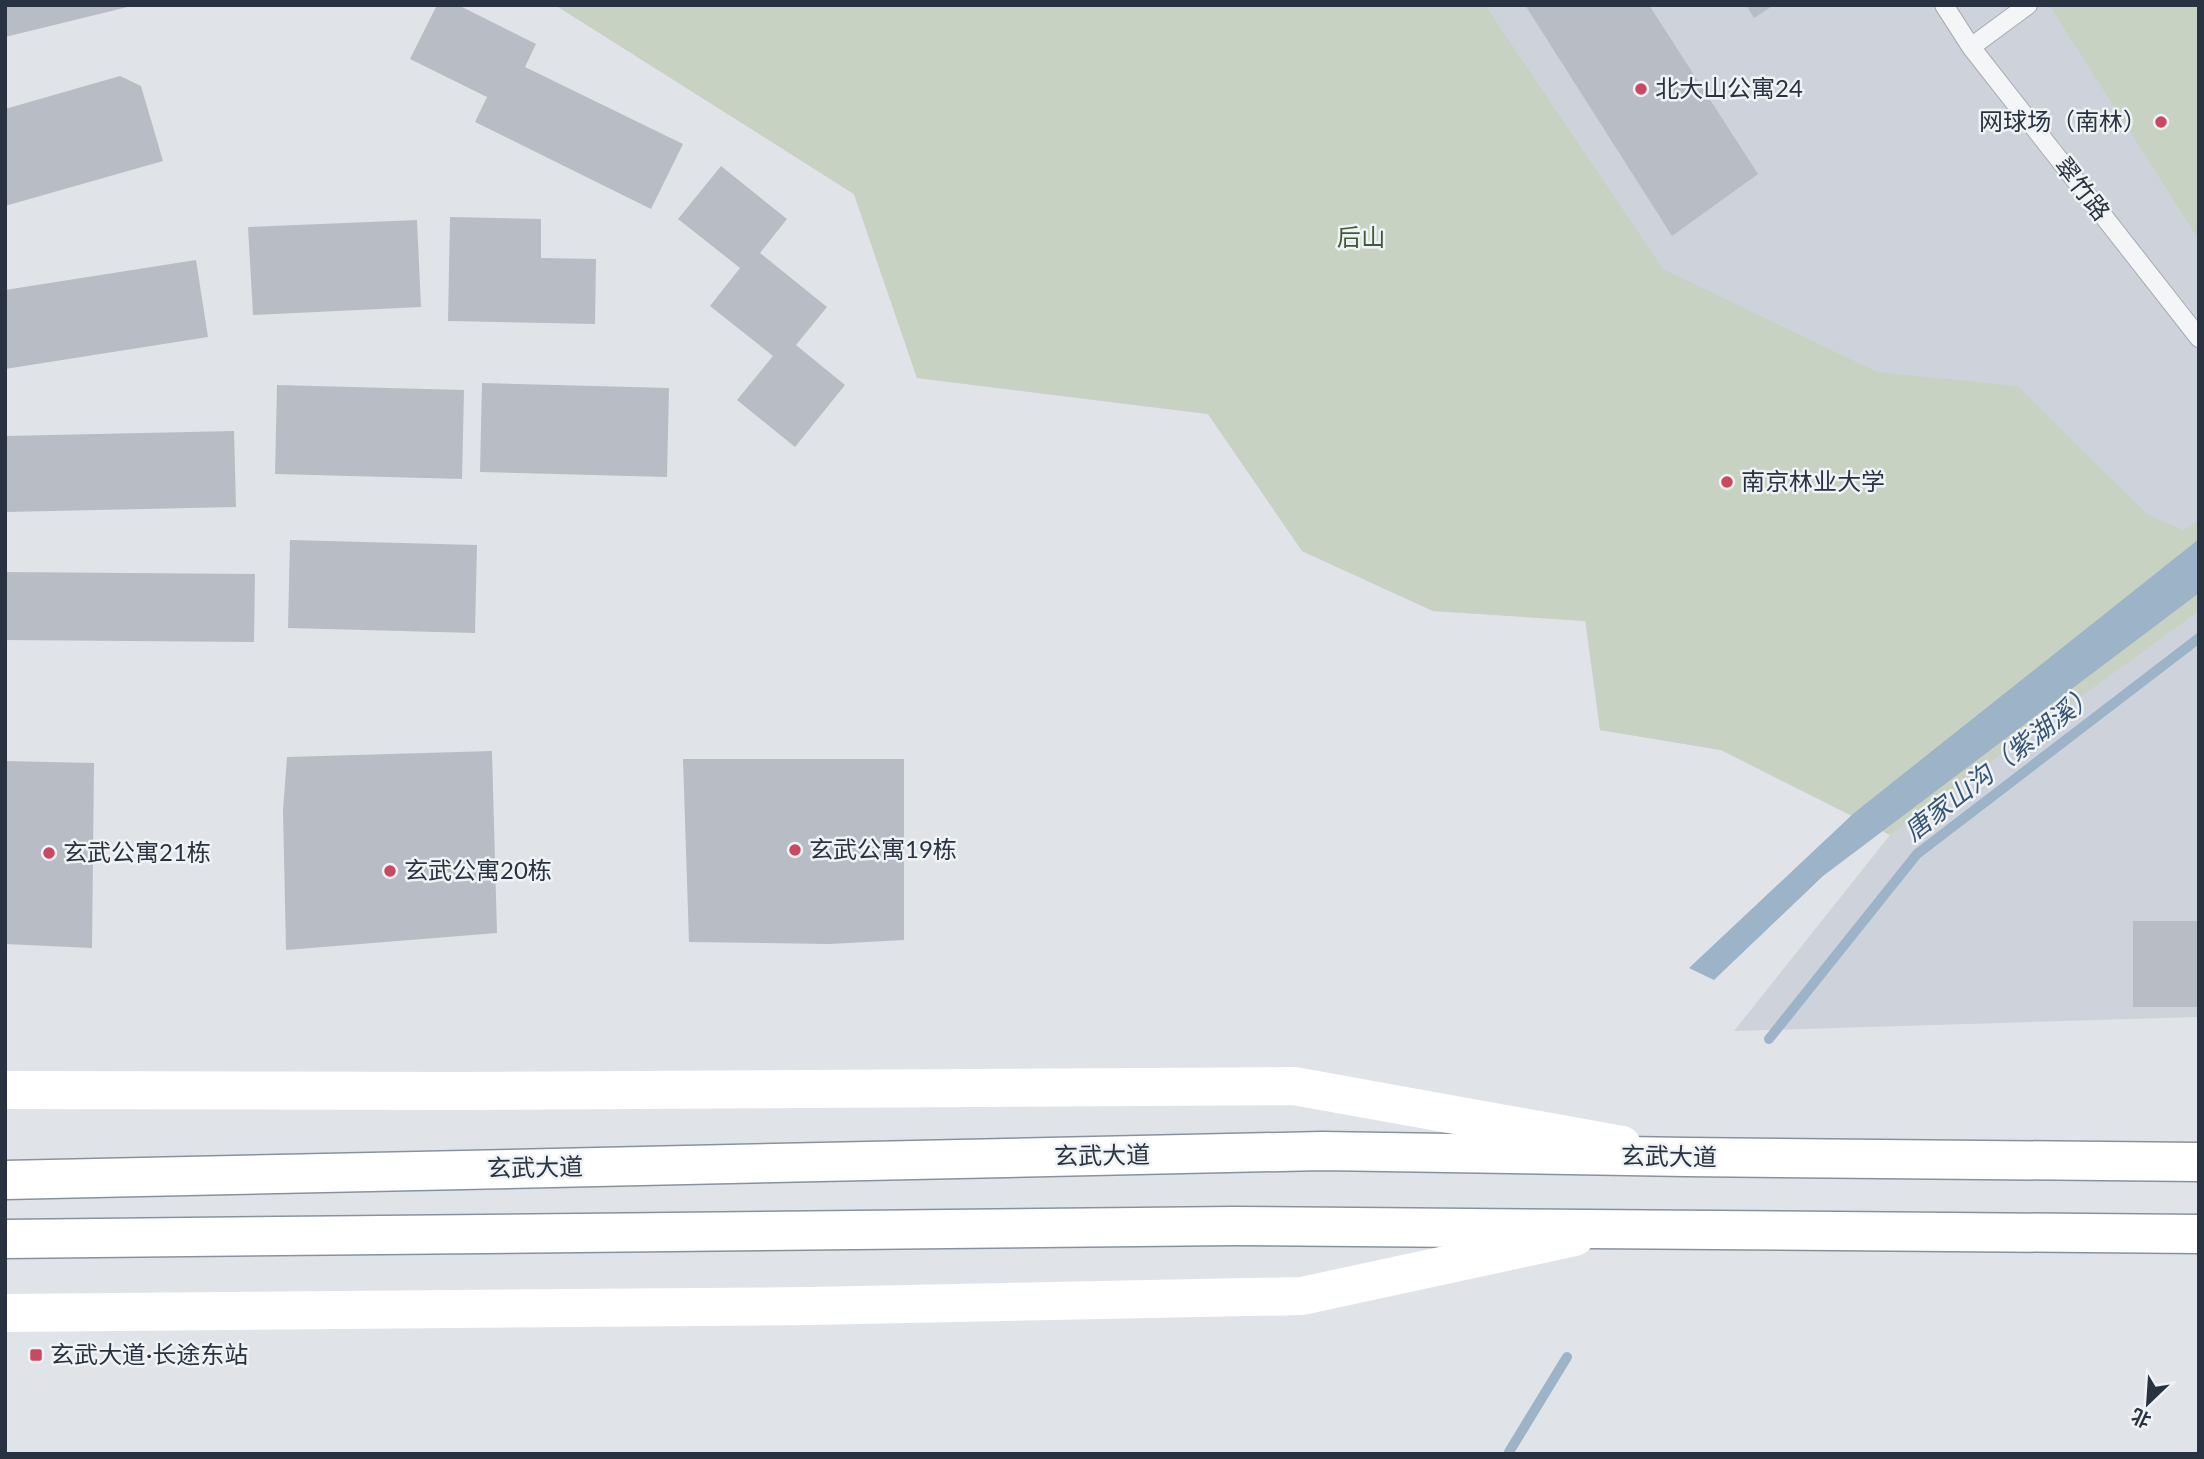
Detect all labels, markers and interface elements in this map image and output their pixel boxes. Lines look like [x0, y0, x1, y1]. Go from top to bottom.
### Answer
place label: 北大山公寓24 [1655, 73, 1803, 102]
marker: 北大山公寓24 [1633, 81, 1649, 97]
place label: 网球场（南林） [1979, 106, 2147, 135]
marker: 网球场（南林） [2153, 114, 2169, 130]
street label: 翠竹路 [2050, 151, 2117, 225]
park label: 后山 [1337, 222, 1385, 251]
place label: 南京林业大学 [1741, 466, 1885, 495]
marker: 南京林业大学 [1719, 474, 1735, 490]
water label: 唐家山沟（紫湖溪） [1897, 678, 2101, 847]
place label: 玄武公寓19栋 [809, 834, 957, 863]
place label: 玄武公寓21栋 [63, 837, 211, 866]
marker: 玄武公寓19栋 [787, 842, 803, 858]
marker: 玄武公寓21栋 [41, 845, 57, 861]
place label: 玄武公寓20栋 [404, 855, 552, 884]
marker: 玄武公寓20栋 [382, 863, 398, 879]
street label: 玄武大道 [1054, 1139, 1150, 1170]
street label: 玄武大道 [1621, 1140, 1717, 1171]
street label: 玄武大道 [487, 1151, 583, 1182]
place label: 玄武大道·长途东站 [50, 1339, 248, 1368]
marker: 玄武大道·长途东站 [28, 1347, 44, 1363]
north arrow [2113, 1368, 2183, 1438]
text: 北 [2127, 1404, 2154, 1433]

